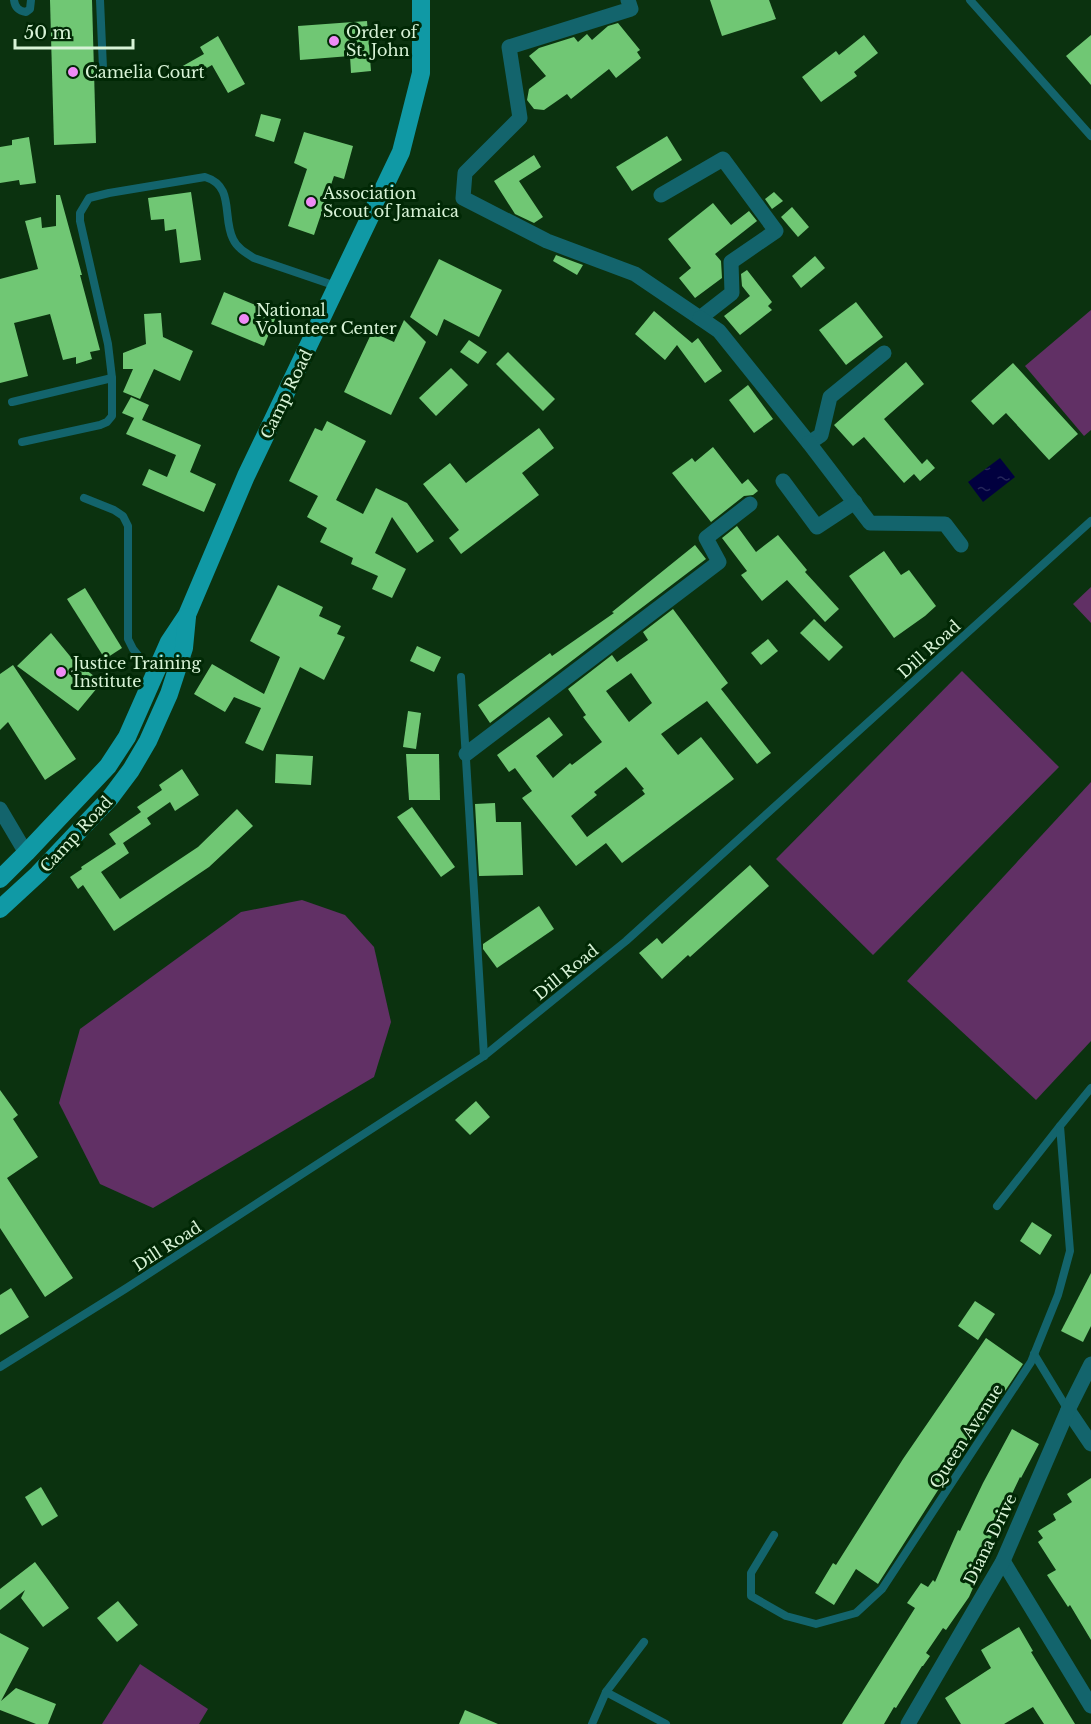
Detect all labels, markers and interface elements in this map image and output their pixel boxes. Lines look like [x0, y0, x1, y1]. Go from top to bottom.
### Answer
scale bar [15, 12, 134, 50]
text: 50 m [24, 22, 72, 44]
place label: Order of St. John [346, 22, 420, 60]
marker: Order of St. John [327, 34, 341, 48]
place label: Camelia Court [85, 62, 205, 82]
marker: Camelia Court [66, 65, 80, 79]
place label: Association Scout of Jamaica [322, 183, 459, 221]
marker: Association Scout of Jamaica [304, 195, 318, 209]
place label: National Volunteer Center [255, 300, 397, 338]
marker: National Volunteer Center [237, 312, 251, 326]
street label: Camp Road [256, 346, 316, 442]
street label: Dill Road [894, 616, 965, 682]
place label: Justice Training Institute [71, 653, 201, 691]
marker: Justice Training Institute [54, 665, 68, 679]
street label: Camp Road [36, 792, 116, 876]
street label: Dill Road [530, 940, 602, 1004]
street label: Dill Road [129, 1216, 205, 1275]
street label: Queen Avenue [925, 1380, 1007, 1492]
street label: Diana Drive [959, 1490, 1021, 1588]

